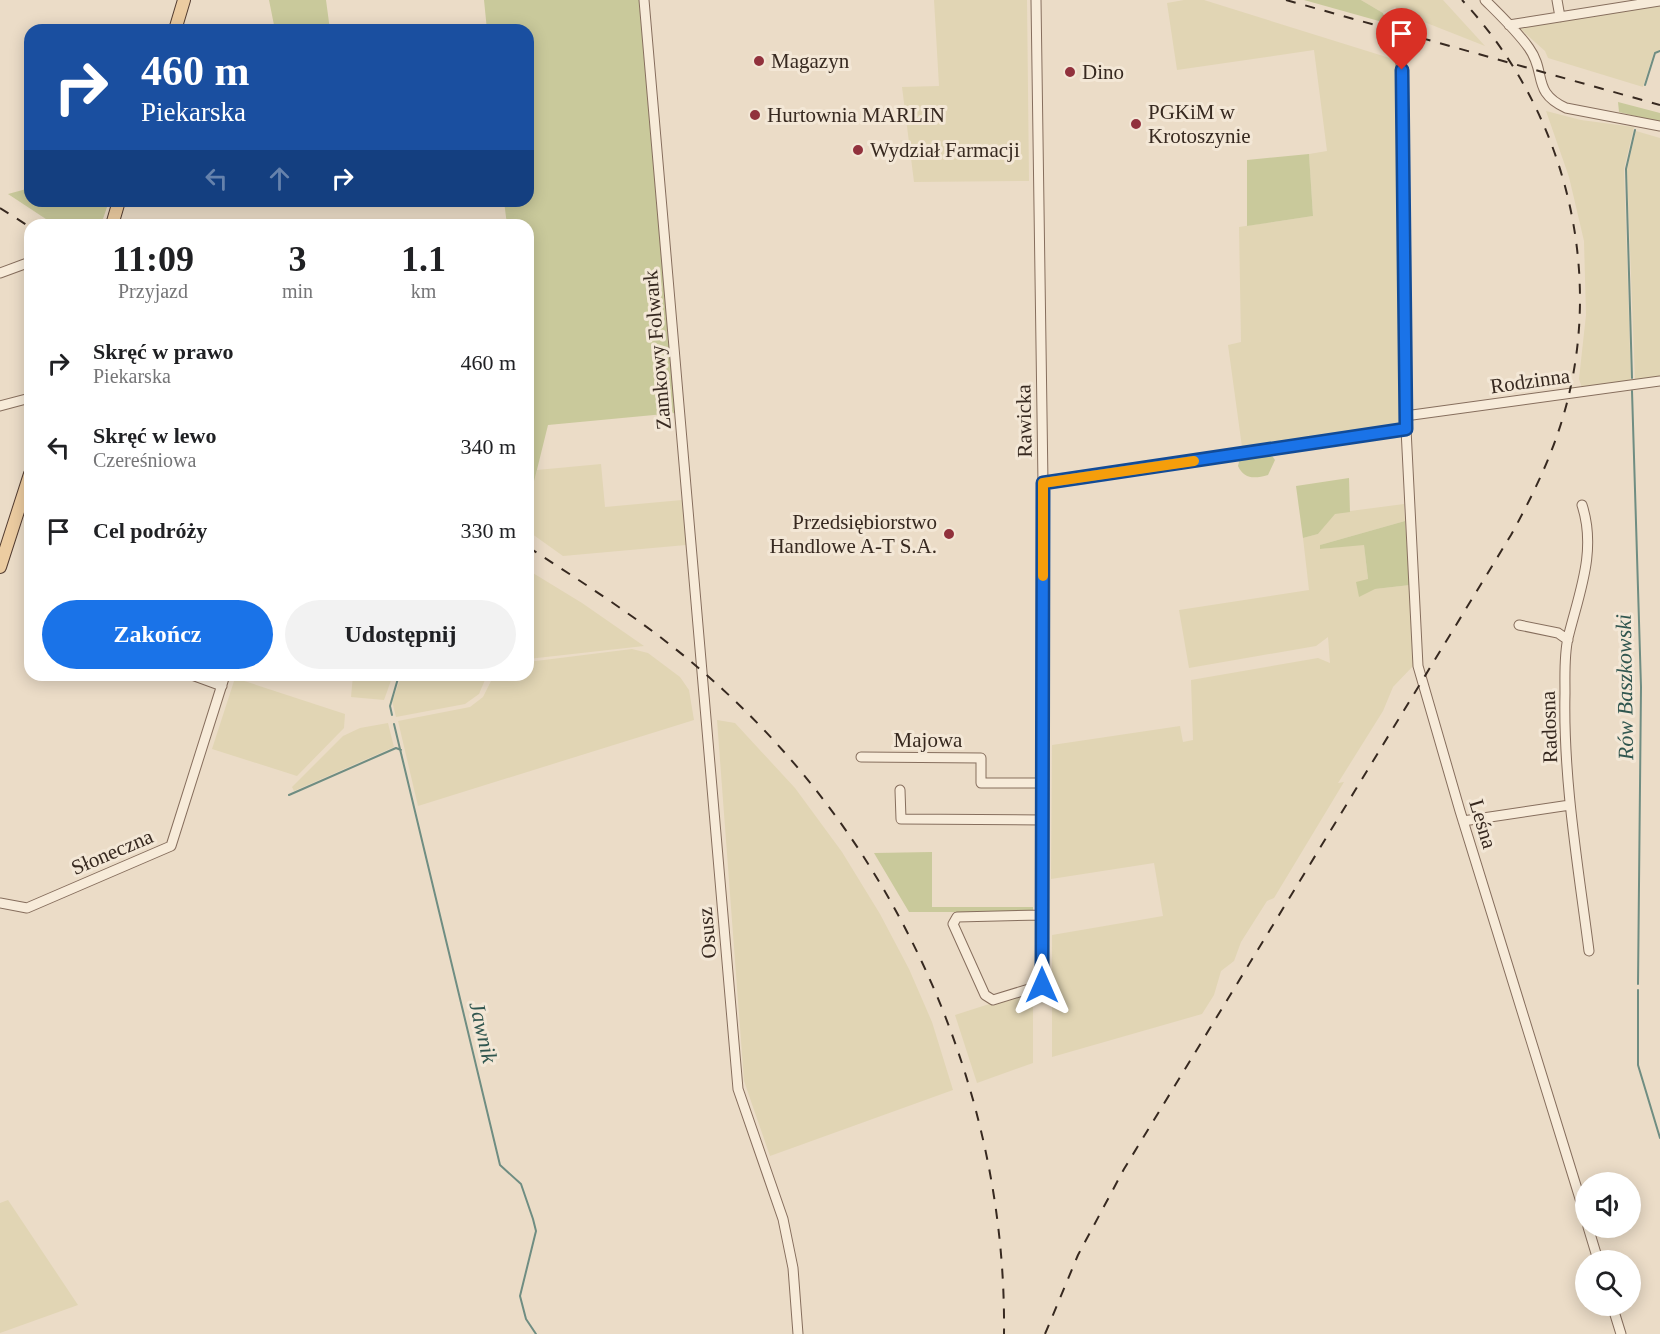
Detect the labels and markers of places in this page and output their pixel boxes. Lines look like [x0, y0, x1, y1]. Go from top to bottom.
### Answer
pin [1376, 8, 1427, 70]
place label: Magazyn [771, 49, 850, 73]
marker: Magazyn [752, 54, 766, 68]
place label: Dino [1082, 60, 1124, 84]
marker: Dino [1063, 65, 1077, 79]
place label: PGKiM w Krotoszynie [1148, 100, 1251, 148]
place label: Hurtownia MARLIN [767, 103, 945, 127]
marker: Hurtownia MARLIN [748, 108, 762, 122]
marker: PGKiM w Krotoszynie [1129, 117, 1143, 131]
place label: Wydział Farmacji [870, 138, 1020, 162]
marker: Wydział Farmacji [851, 143, 865, 157]
place label: Przedsiębiorstwo Handlowe A-T S.A. [769, 510, 937, 558]
marker: Przedsiębiorstwo Handlowe A-T S.A. [942, 527, 956, 541]

